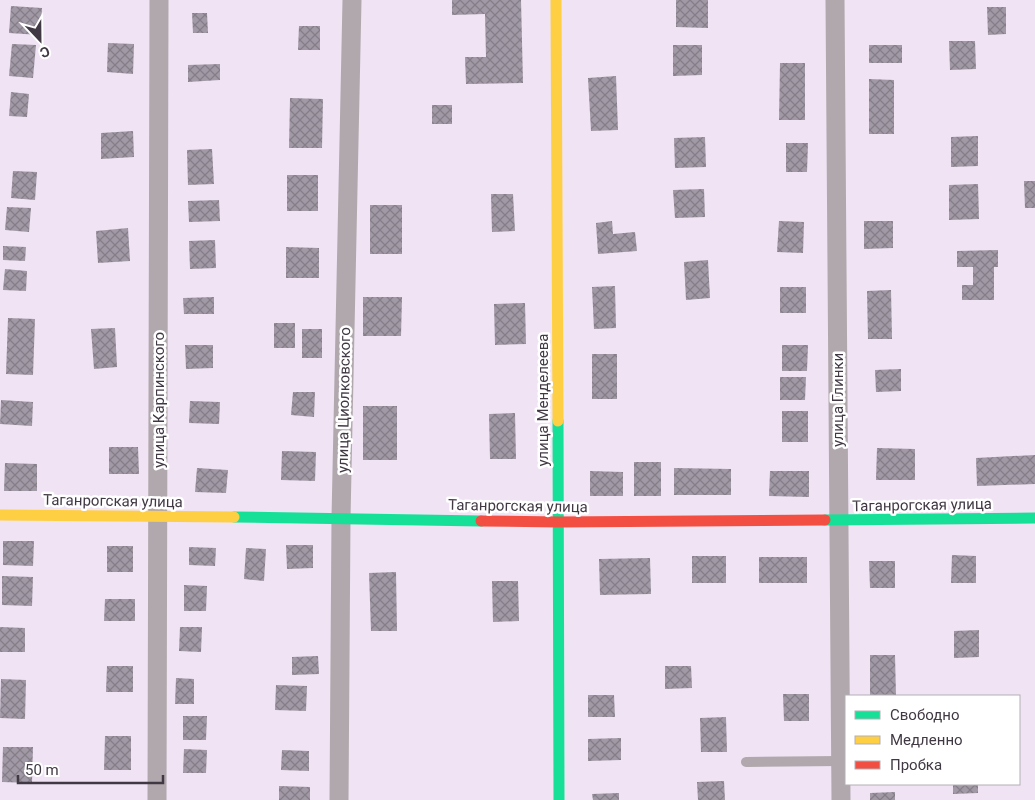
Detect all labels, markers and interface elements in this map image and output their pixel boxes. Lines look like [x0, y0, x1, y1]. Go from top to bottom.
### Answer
north arrow [15, 15, 65, 65]
text: С [38, 43, 52, 61]
street label: улица Циолковского [334, 327, 354, 473]
street label: улица Карпинского [150, 332, 168, 468]
street label: улица Менделеева [534, 334, 552, 466]
street label: улица Глинки [829, 353, 847, 447]
street label: Таганрогская улица [43, 491, 183, 511]
street label: Таганрогская улица [852, 495, 992, 515]
street label: Таганрогская улица [448, 496, 588, 516]
legend [845, 695, 1020, 785]
text: Свободно [890, 706, 959, 724]
text: Медленно [890, 731, 963, 749]
scale bar [18, 752, 162, 784]
text: Пробка [890, 756, 942, 774]
text: 50 m [25, 761, 59, 779]

